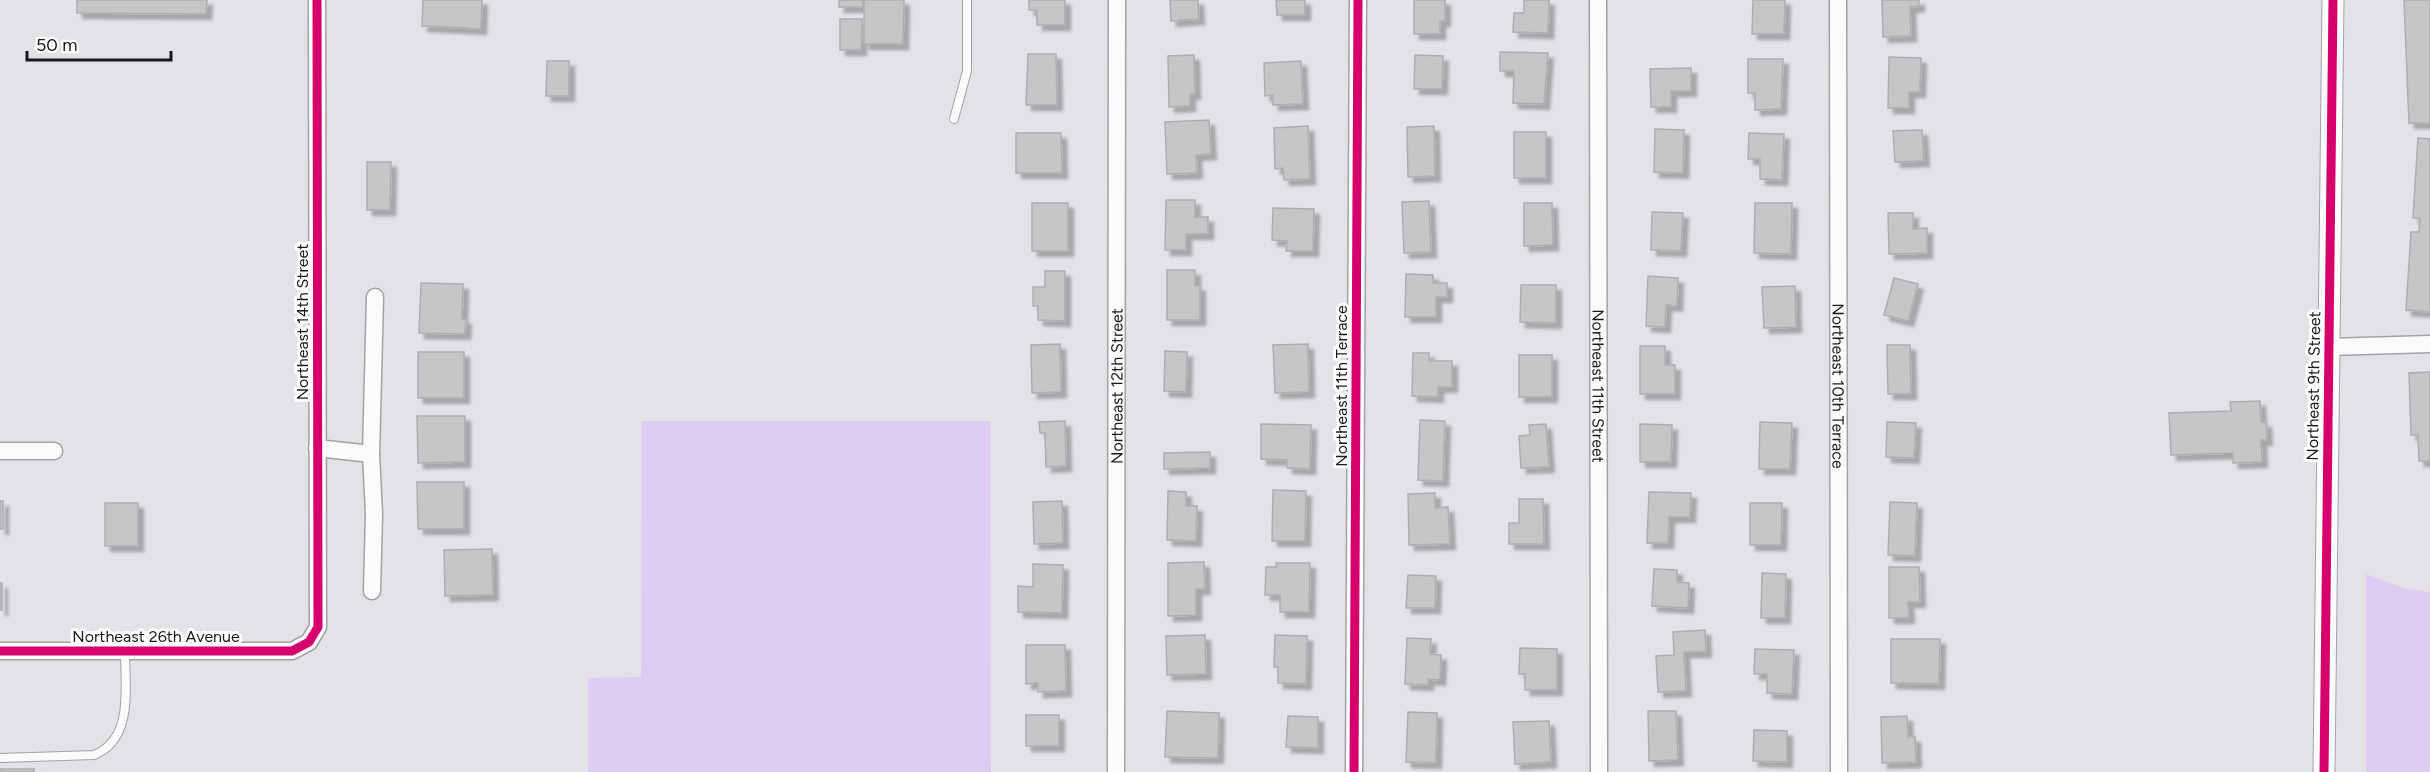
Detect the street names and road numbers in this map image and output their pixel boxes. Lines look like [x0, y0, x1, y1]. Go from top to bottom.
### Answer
street label: Northeast 14th Street [293, 244, 312, 400]
street label: Northeast 10th Terrace [1828, 303, 1848, 469]
street label: Northeast 11th Terrace [1332, 305, 1351, 467]
street label: Northeast 12th Street [1107, 308, 1127, 464]
street label: Northeast 11th Street [1588, 309, 1608, 463]
street label: Northeast 9th Street [2303, 311, 2324, 461]
street label: Northeast 26th Avenue [72, 627, 240, 646]

